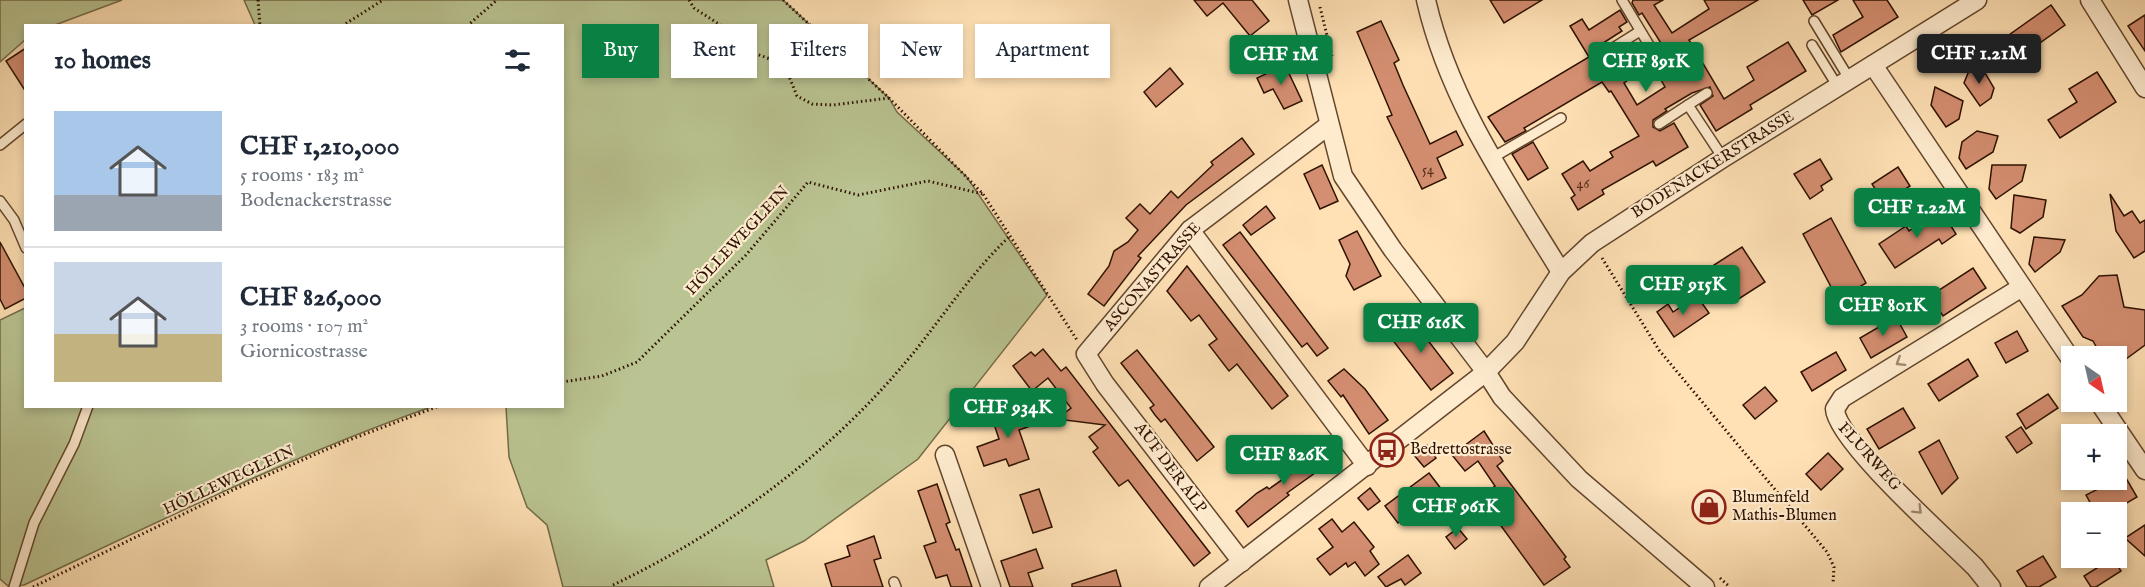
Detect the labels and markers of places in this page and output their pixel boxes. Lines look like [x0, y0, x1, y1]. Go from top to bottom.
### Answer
pin: CHF 1.21M [1910, 34, 2048, 85]
pin: CHF 1M [1232, 35, 1330, 86]
pin: CHF 891K [1584, 42, 1708, 93]
pin: CHF 1.22M [1848, 188, 1986, 239]
pin: CHF 915K [1621, 265, 1745, 316]
pin: CHF 801K [1821, 286, 1945, 337]
pin: CHF 616K [1359, 303, 1483, 354]
pin: CHF 934K [946, 388, 1070, 439]
bus stop icon: Bedrettostrasse [1369, 432, 1405, 468]
pin: CHF 826K [1222, 435, 1346, 486]
place label: Bedrettostrasse [1410, 440, 1512, 460]
pin: CHF 961K [1394, 487, 1518, 538]
place label: Blumenfeld Mathis-Blumen [1732, 488, 1837, 526]
shop icon: Blumenfeld Mathis-Blumen [1691, 489, 1727, 525]

